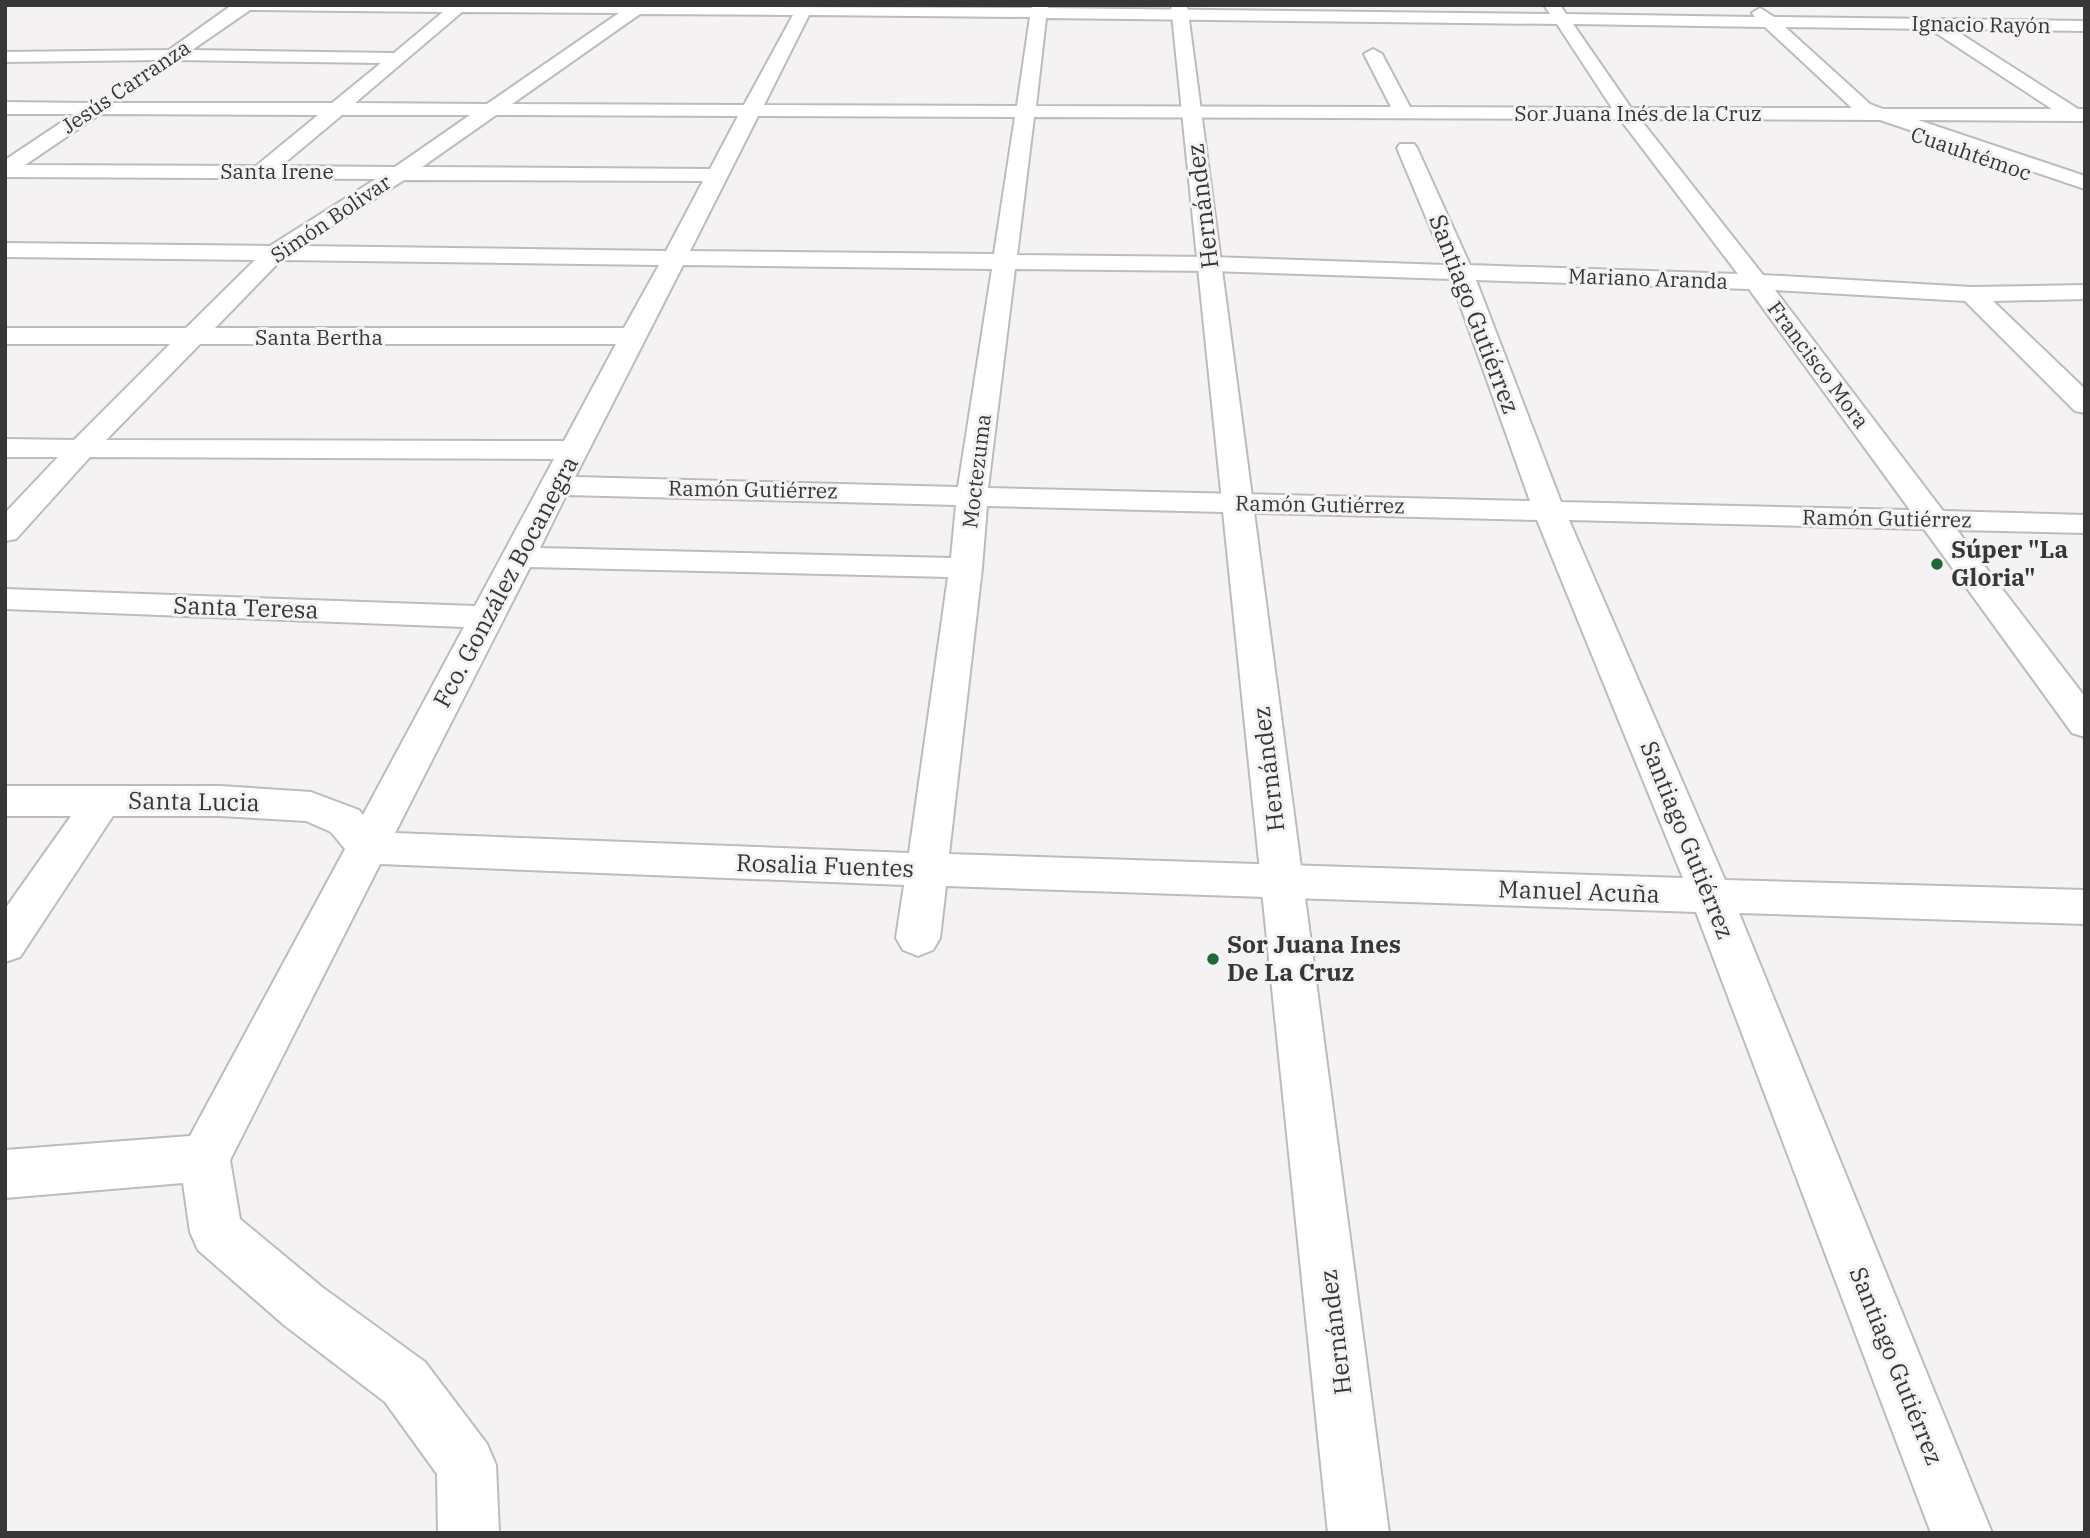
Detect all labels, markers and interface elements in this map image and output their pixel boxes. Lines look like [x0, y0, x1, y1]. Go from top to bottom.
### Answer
street label: Ignacio Rayón [1911, 9, 2051, 39]
street label: Jesús Carranza [56, 33, 195, 140]
street label: Sor Juana Inés de la Cruz [1514, 99, 1762, 127]
street label: Cuauhtémoc [1907, 119, 2035, 187]
street label: Hernández [1178, 142, 1226, 270]
street label: Santa Irene [220, 157, 334, 185]
street label: Simón Bolivar [265, 167, 397, 269]
street label: Santiago Gutiérrez [1422, 209, 1528, 418]
street label: Mariano Aranda [1568, 261, 1729, 295]
street label: Francisco Mora [1762, 295, 1876, 434]
street label: Santa Bertha [255, 323, 383, 351]
street label: Moctezuma [955, 412, 997, 530]
street label: Fco. González Bocanegra [425, 450, 585, 713]
street label: Ramón Gutiérrez [668, 474, 838, 504]
street label: Ramón Gutiérrez [1235, 489, 1405, 519]
street label: Ramón Gutiérrez [1802, 503, 1972, 533]
place label: Súper "La Gloria" [1951, 533, 2069, 593]
marker: Súper "La Gloria" [1929, 556, 1945, 572]
street label: Santa Teresa [173, 588, 319, 626]
street label: Hernández [1244, 705, 1292, 833]
street label: Santiago Gutiérrez [1634, 736, 1742, 943]
street label: Santa Lucia [128, 784, 260, 818]
street label: Rosalia Fuentes [735, 846, 915, 884]
street label: Manuel Acuña [1498, 872, 1660, 910]
place label: Sor Juana Ines De La Cruz [1227, 928, 1401, 988]
marker: Sor Juana Ines De La Cruz [1205, 951, 1221, 967]
street label: Santiago Gutiérrez [1843, 1262, 1951, 1469]
street label: Hernández [1311, 1268, 1359, 1396]

